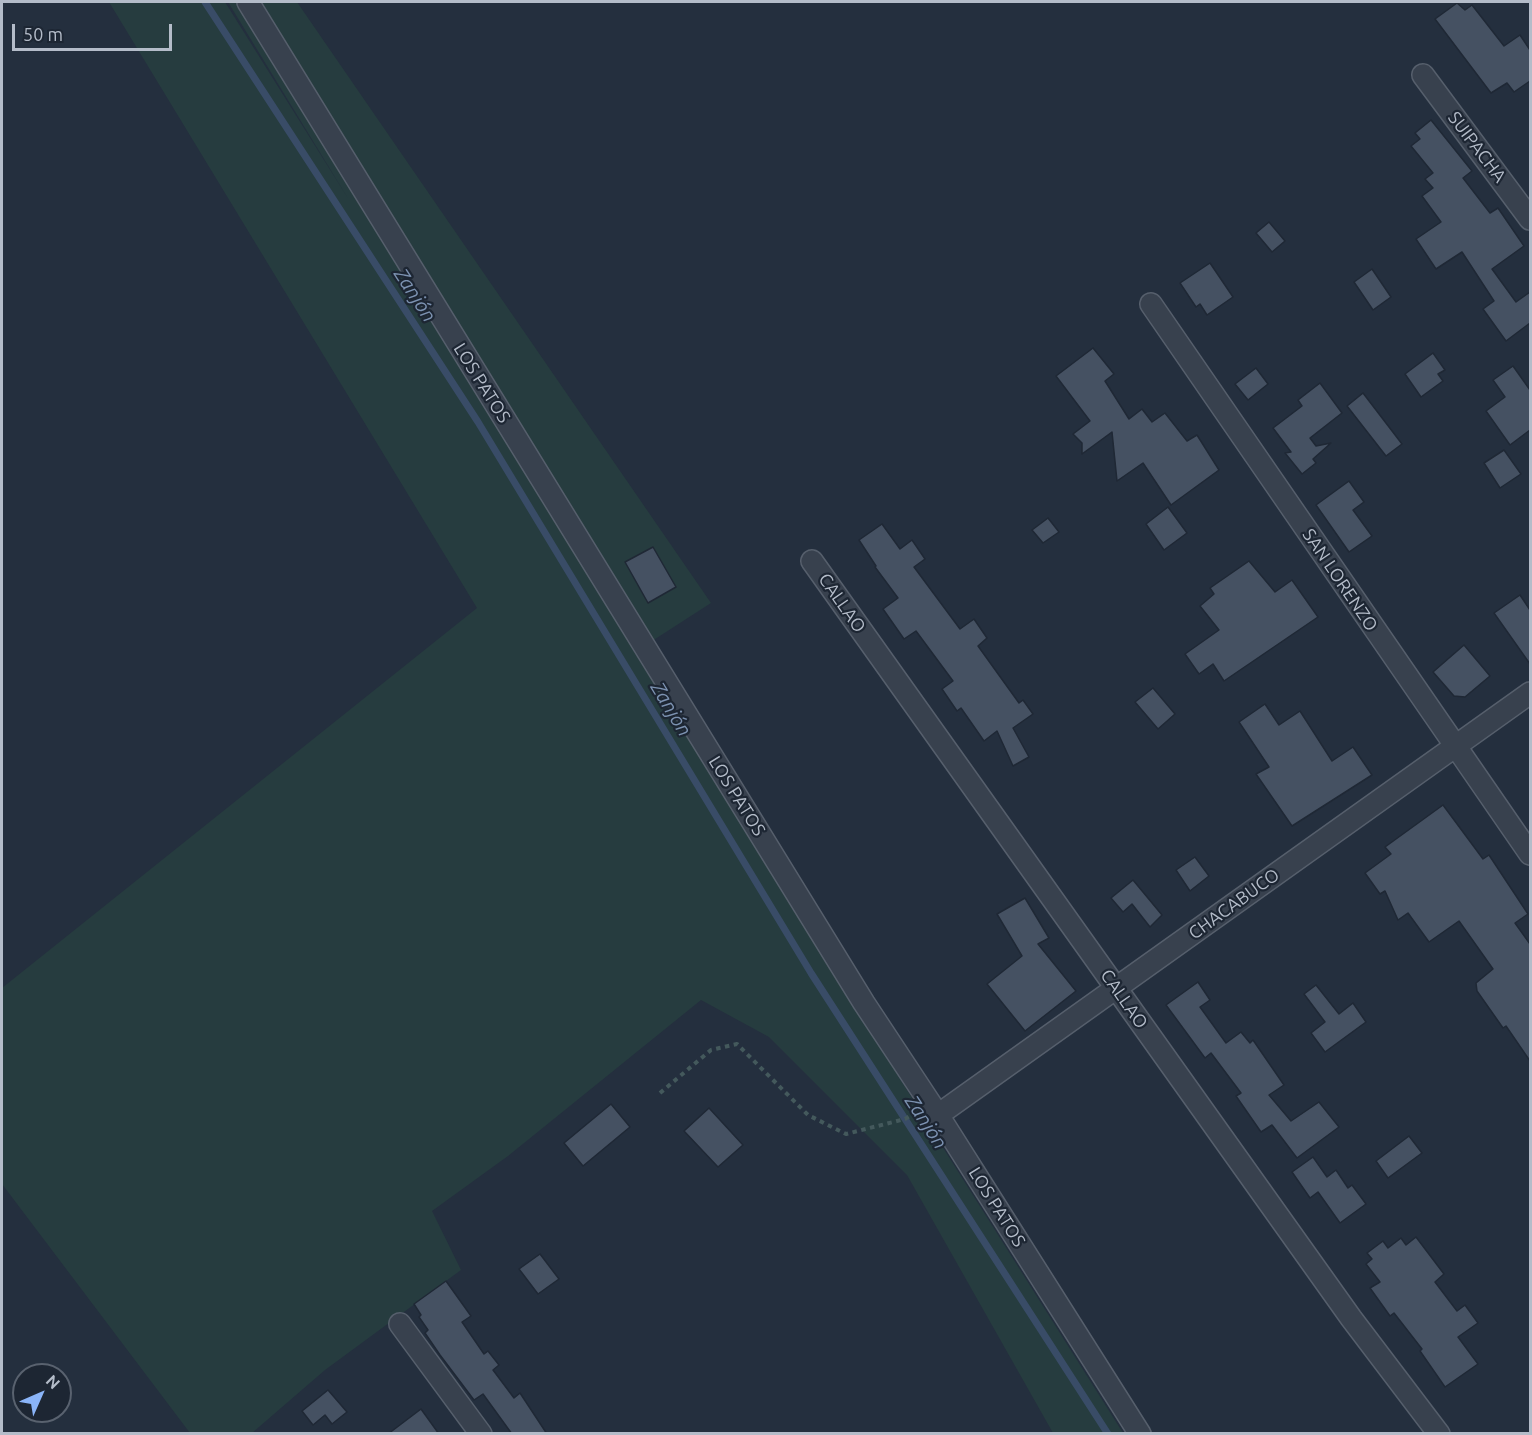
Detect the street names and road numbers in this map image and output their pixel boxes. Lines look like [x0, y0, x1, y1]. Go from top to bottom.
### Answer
street label: SUIPACHA [1443, 107, 1511, 187]
street label: LOS PATOS [449, 339, 515, 427]
street label: SAN LORENZO [1298, 525, 1382, 635]
street label: CALLAO [814, 569, 870, 637]
street label: LOS PATOS [704, 752, 770, 840]
street label: CHACABUCO [1184, 864, 1284, 944]
street label: CALLAO [1096, 965, 1152, 1033]
street label: LOS PATOS [964, 1163, 1030, 1251]

